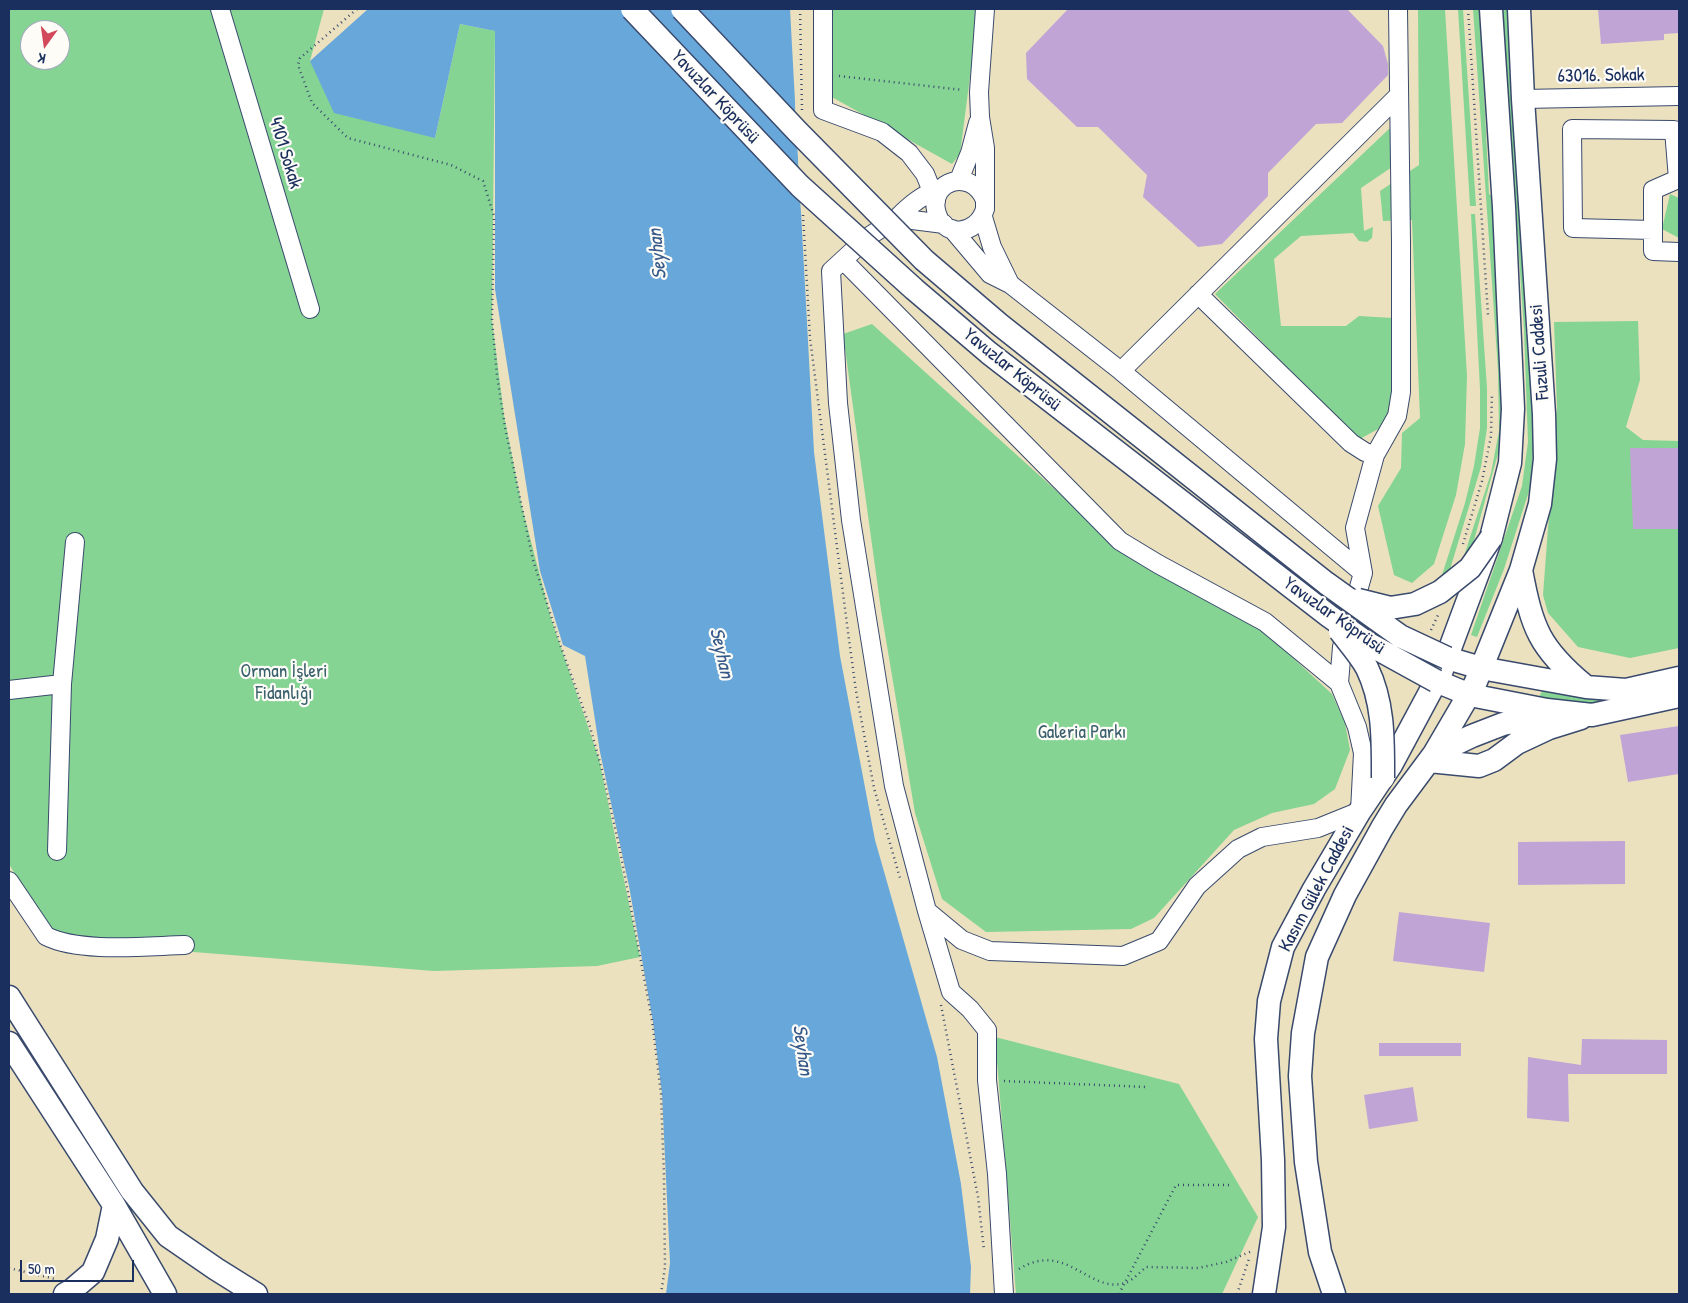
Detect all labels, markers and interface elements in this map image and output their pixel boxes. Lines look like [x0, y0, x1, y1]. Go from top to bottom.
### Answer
north arrow [20, 20, 70, 70]
street label: Yavuzlar Köprüsü [666, 46, 764, 148]
text: K [36, 49, 47, 69]
street label: 63016. Sokak [1557, 64, 1645, 88]
street label: 4101 Sokak [263, 115, 307, 191]
water label: Seyhan [643, 227, 673, 281]
street label: Fuzuli Caddesi [1525, 303, 1555, 401]
street label: Yavuzlar Köprüsü [959, 324, 1065, 416]
street label: Yavuzlar Köprüsü [1279, 573, 1389, 659]
water label: Seyhan [704, 626, 738, 680]
park label: Orman İşleri Fidanlığı [240, 661, 328, 705]
park label: Galeria Parkı [1038, 722, 1126, 744]
street label: Kasım Gülek Caddesi [1274, 822, 1360, 956]
water label: Seyhan [787, 1023, 817, 1077]
scale bar [22, 1250, 136, 1282]
text: 50 m [28, 1258, 55, 1279]

